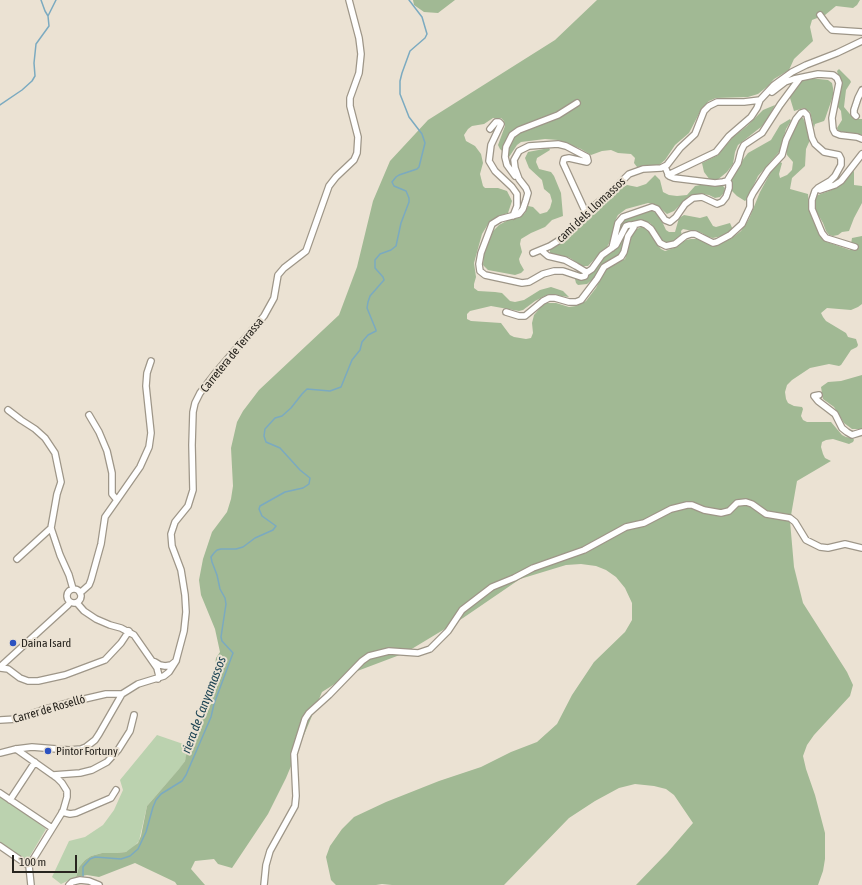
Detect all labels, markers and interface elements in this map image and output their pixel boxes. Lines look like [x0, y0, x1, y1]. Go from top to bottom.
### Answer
street label: camí dels Llomassos [553, 174, 629, 246]
street label: Carretera de Terrassa [197, 315, 267, 395]
place label: Daina Isard [21, 636, 71, 650]
marker: Daina Isard [8, 638, 18, 648]
water label: riera de Canyamassos [178, 654, 230, 756]
street label: Carrer de Roselló [11, 692, 87, 726]
place label: Pintor Fortuny [56, 744, 118, 758]
marker: Pintor Fortuny [43, 746, 53, 756]
scale bar [14, 847, 79, 873]
text: 100 m [19, 855, 46, 869]

